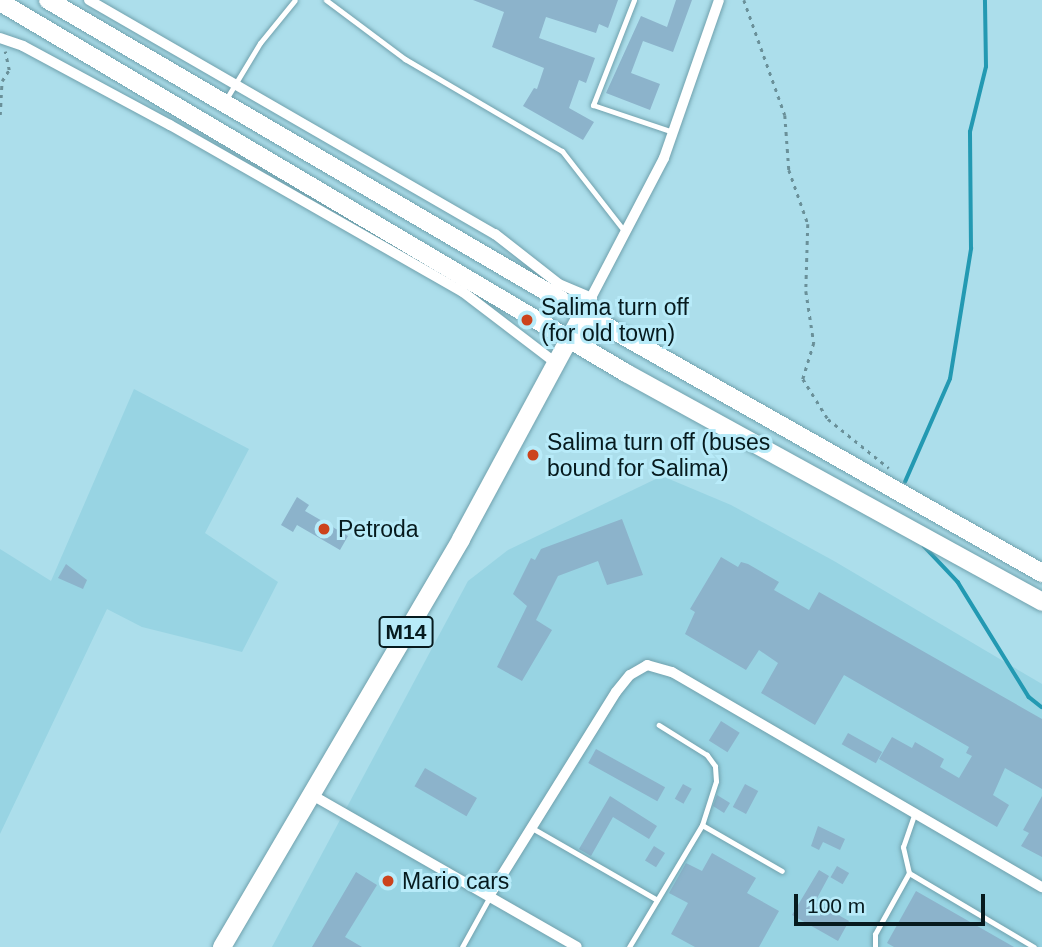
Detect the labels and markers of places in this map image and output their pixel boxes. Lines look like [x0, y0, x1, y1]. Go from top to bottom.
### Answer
place label: Salima turn off (for old town) [541, 293, 689, 347]
marker: Salima turn off (for old town) [519, 312, 535, 328]
place label: Salima turn off (buses bound for Salima) [547, 428, 770, 482]
marker: Salima turn off (buses bound for Salima) [525, 447, 541, 463]
place label: Petroda [338, 515, 419, 543]
marker: Petroda [316, 521, 332, 537]
place label: Mario cars [402, 867, 509, 895]
marker: Mario cars [380, 873, 396, 889]

